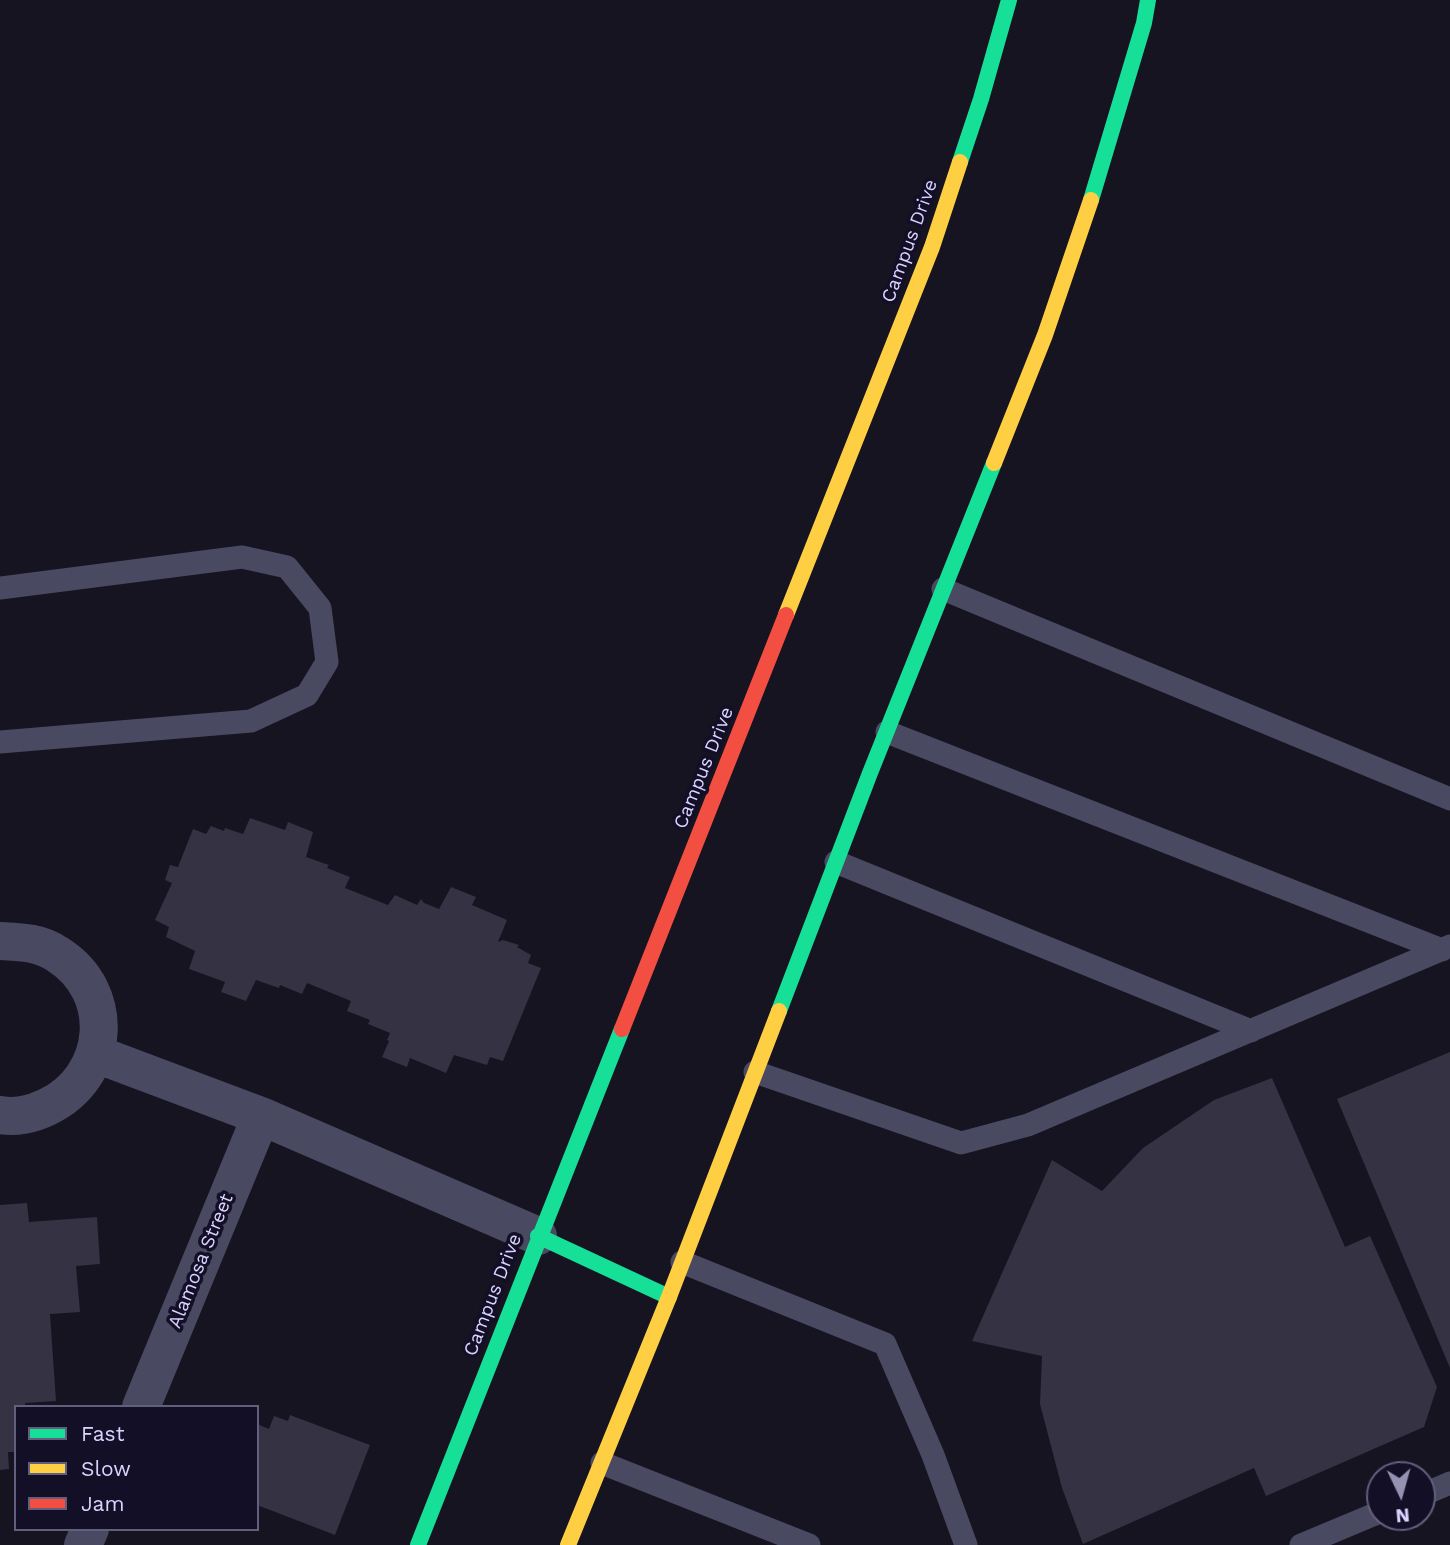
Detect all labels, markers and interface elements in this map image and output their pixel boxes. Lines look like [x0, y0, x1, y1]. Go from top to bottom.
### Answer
street label: Campus Drive [877, 176, 943, 306]
street label: Campus Drive [669, 704, 739, 832]
street label: Alamosa Street [164, 1190, 238, 1332]
street label: Campus Drive [459, 1231, 527, 1359]
legend [14, 1405, 259, 1531]
text: Fast [81, 1421, 125, 1446]
text: Slow [81, 1456, 131, 1481]
north arrow [1366, 1461, 1436, 1531]
text: Jam [81, 1491, 124, 1516]
text: N [1395, 1503, 1411, 1527]

